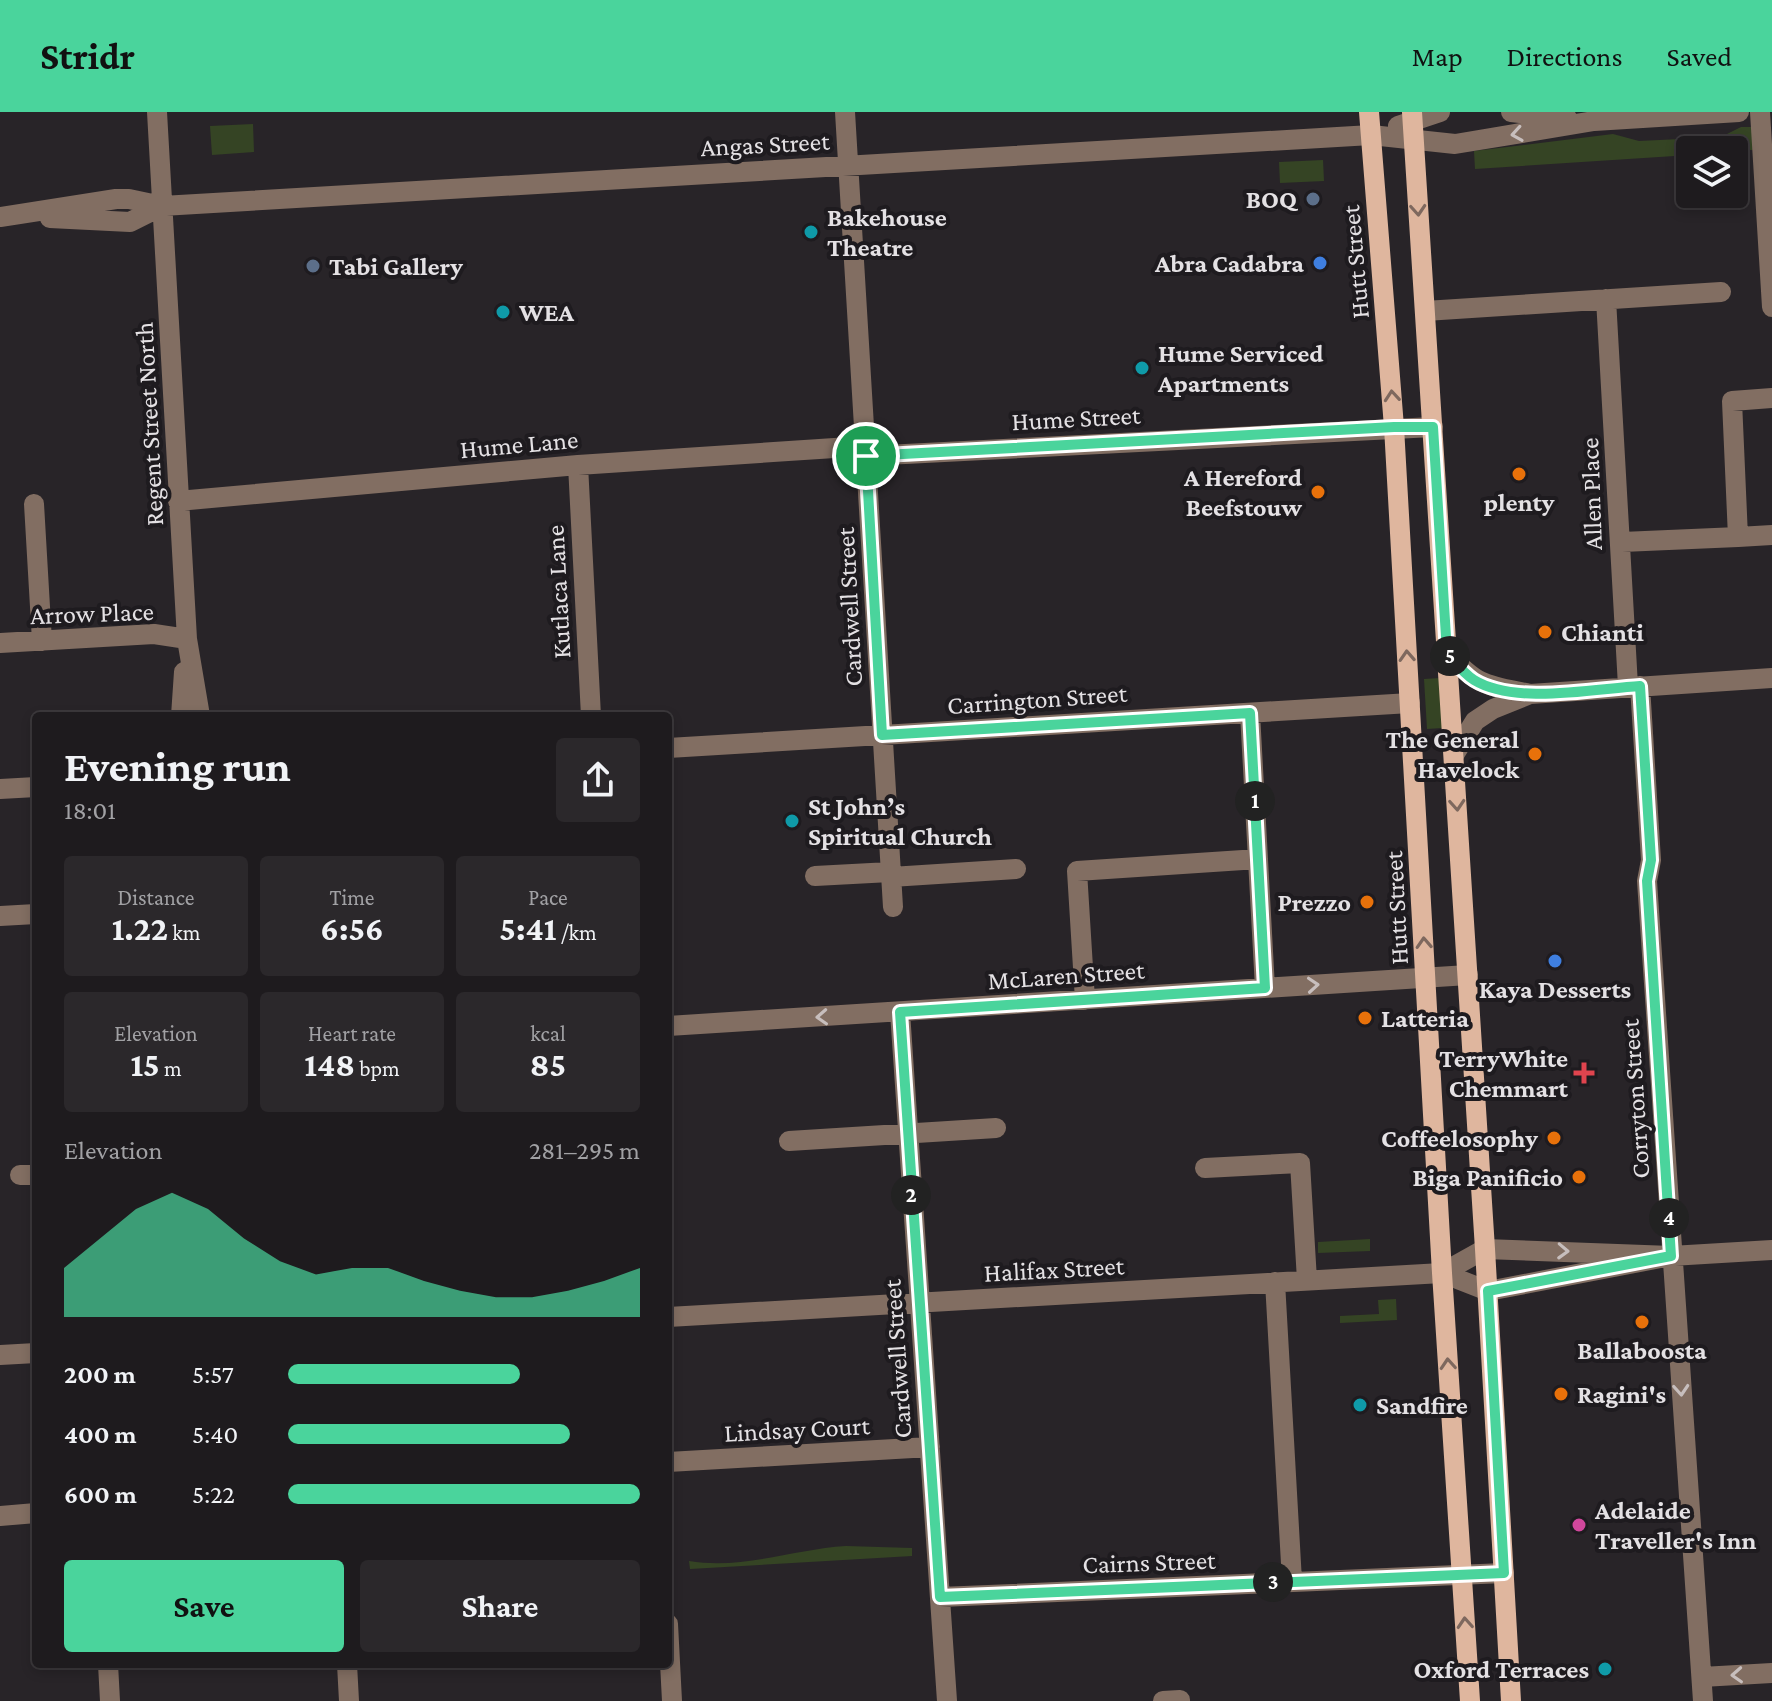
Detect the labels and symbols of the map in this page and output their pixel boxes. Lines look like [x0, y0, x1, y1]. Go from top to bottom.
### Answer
one-way arrow [1511, 124, 1524, 141]
street label: Angas Street [700, 127, 831, 162]
place label: BOQ [1246, 185, 1299, 214]
marker: BOQ [1304, 190, 1322, 208]
place label: Bakehouse Theatre [827, 203, 947, 262]
street label: Hutt Street [1336, 204, 1375, 320]
one-way arrow [1410, 204, 1427, 217]
marker: Bakehouse Theatre [802, 223, 820, 241]
place label: Abra Cadabra [1154, 249, 1304, 278]
place label: Tabi Gallery [329, 252, 463, 281]
marker: Abra Cadabra [1311, 254, 1329, 272]
marker: Tabi Gallery [304, 257, 322, 275]
place label: WEA [518, 298, 575, 327]
marker: WEA [494, 303, 512, 321]
street label: Regent Street North [130, 321, 169, 527]
place label: Hume Serviced Apartments [1157, 339, 1324, 398]
marker: Hume Serviced Apartments [1133, 359, 1151, 377]
one-way arrow [1384, 389, 1401, 402]
street label: Hume Street [1011, 401, 1142, 436]
pin [832, 422, 900, 490]
street label: Hume Lane [459, 425, 579, 464]
street label: Allen Place [1575, 437, 1608, 551]
place label: A Hereford Beefstouw [1183, 463, 1302, 522]
marker: plenty [1510, 465, 1528, 483]
marker: A Hereford Beefstouw [1309, 483, 1327, 501]
place label: plenty [1484, 488, 1555, 517]
street label: Kutlaca Lane [541, 524, 576, 660]
street label: Cardwell Street [831, 526, 868, 687]
street label: Arrow Place [30, 597, 154, 630]
place label: Chianti [1561, 618, 1644, 647]
marker: Chianti [1536, 623, 1554, 641]
pin: 5 [1430, 636, 1470, 676]
one-way arrow [1399, 649, 1416, 662]
street label: Carrington Street [946, 679, 1128, 720]
place label: The General Havelock [1385, 725, 1520, 784]
marker: The General Havelock [1526, 745, 1544, 763]
pin: 1 [1235, 781, 1275, 821]
place label: St John’s Spiritual Church [808, 792, 992, 851]
one-way arrow [1448, 799, 1465, 812]
marker: St John’s Spiritual Church [783, 812, 801, 830]
street label: Hutt Street [1379, 850, 1414, 966]
place label: Prezzo [1277, 888, 1351, 917]
marker: Prezzo [1358, 893, 1376, 911]
one-way arrow [1415, 936, 1432, 949]
marker: Kaya Desserts [1546, 952, 1564, 970]
street label: McLaren Street [987, 956, 1146, 995]
place label: Kaya Desserts [1479, 975, 1631, 1004]
one-way arrow [1307, 977, 1320, 994]
place label: Latteria [1381, 1004, 1469, 1033]
one-way arrow [815, 1008, 828, 1025]
marker: Latteria [1356, 1009, 1374, 1027]
street label: Corryton Street [1615, 1018, 1656, 1180]
place label: TerryWhite Chemmart [1439, 1044, 1569, 1103]
marker: TerryWhite Chemmart [1575, 1064, 1593, 1082]
place label: Coffeelosophy [1381, 1124, 1538, 1153]
marker: Coffeelosophy [1545, 1129, 1563, 1147]
place label: Biga Panificio [1412, 1163, 1563, 1192]
marker: Biga Panificio [1570, 1168, 1588, 1186]
pin: 2 [891, 1175, 931, 1215]
pin: 4 [1649, 1198, 1689, 1238]
one-way arrow [1557, 1243, 1570, 1260]
street label: Halifax Street [983, 1251, 1125, 1288]
street label: Cardwell Street [877, 1278, 918, 1439]
marker: Ballaboosta [1633, 1313, 1651, 1331]
place label: Ballaboosta [1577, 1336, 1707, 1365]
one-way arrow [1440, 1357, 1457, 1370]
place label: Ragini's [1577, 1380, 1666, 1409]
one-way arrow [1672, 1383, 1689, 1396]
marker: Ragini's [1552, 1385, 1570, 1403]
place label: Sandfire [1376, 1391, 1468, 1420]
marker: Sandfire [1351, 1396, 1369, 1414]
street label: Lindsay Court [723, 1411, 871, 1448]
place label: Adelaide Traveller's Inn [1594, 1496, 1756, 1555]
marker: Adelaide Traveller's Inn [1570, 1516, 1588, 1534]
street label: Cairns Street [1082, 1546, 1217, 1579]
pin: 3 [1253, 1562, 1293, 1602]
one-way arrow [1457, 1616, 1474, 1629]
place label: Oxford Terraces [1414, 1655, 1589, 1684]
marker: Oxford Terraces [1596, 1660, 1614, 1678]
one-way arrow [1730, 1666, 1743, 1683]

